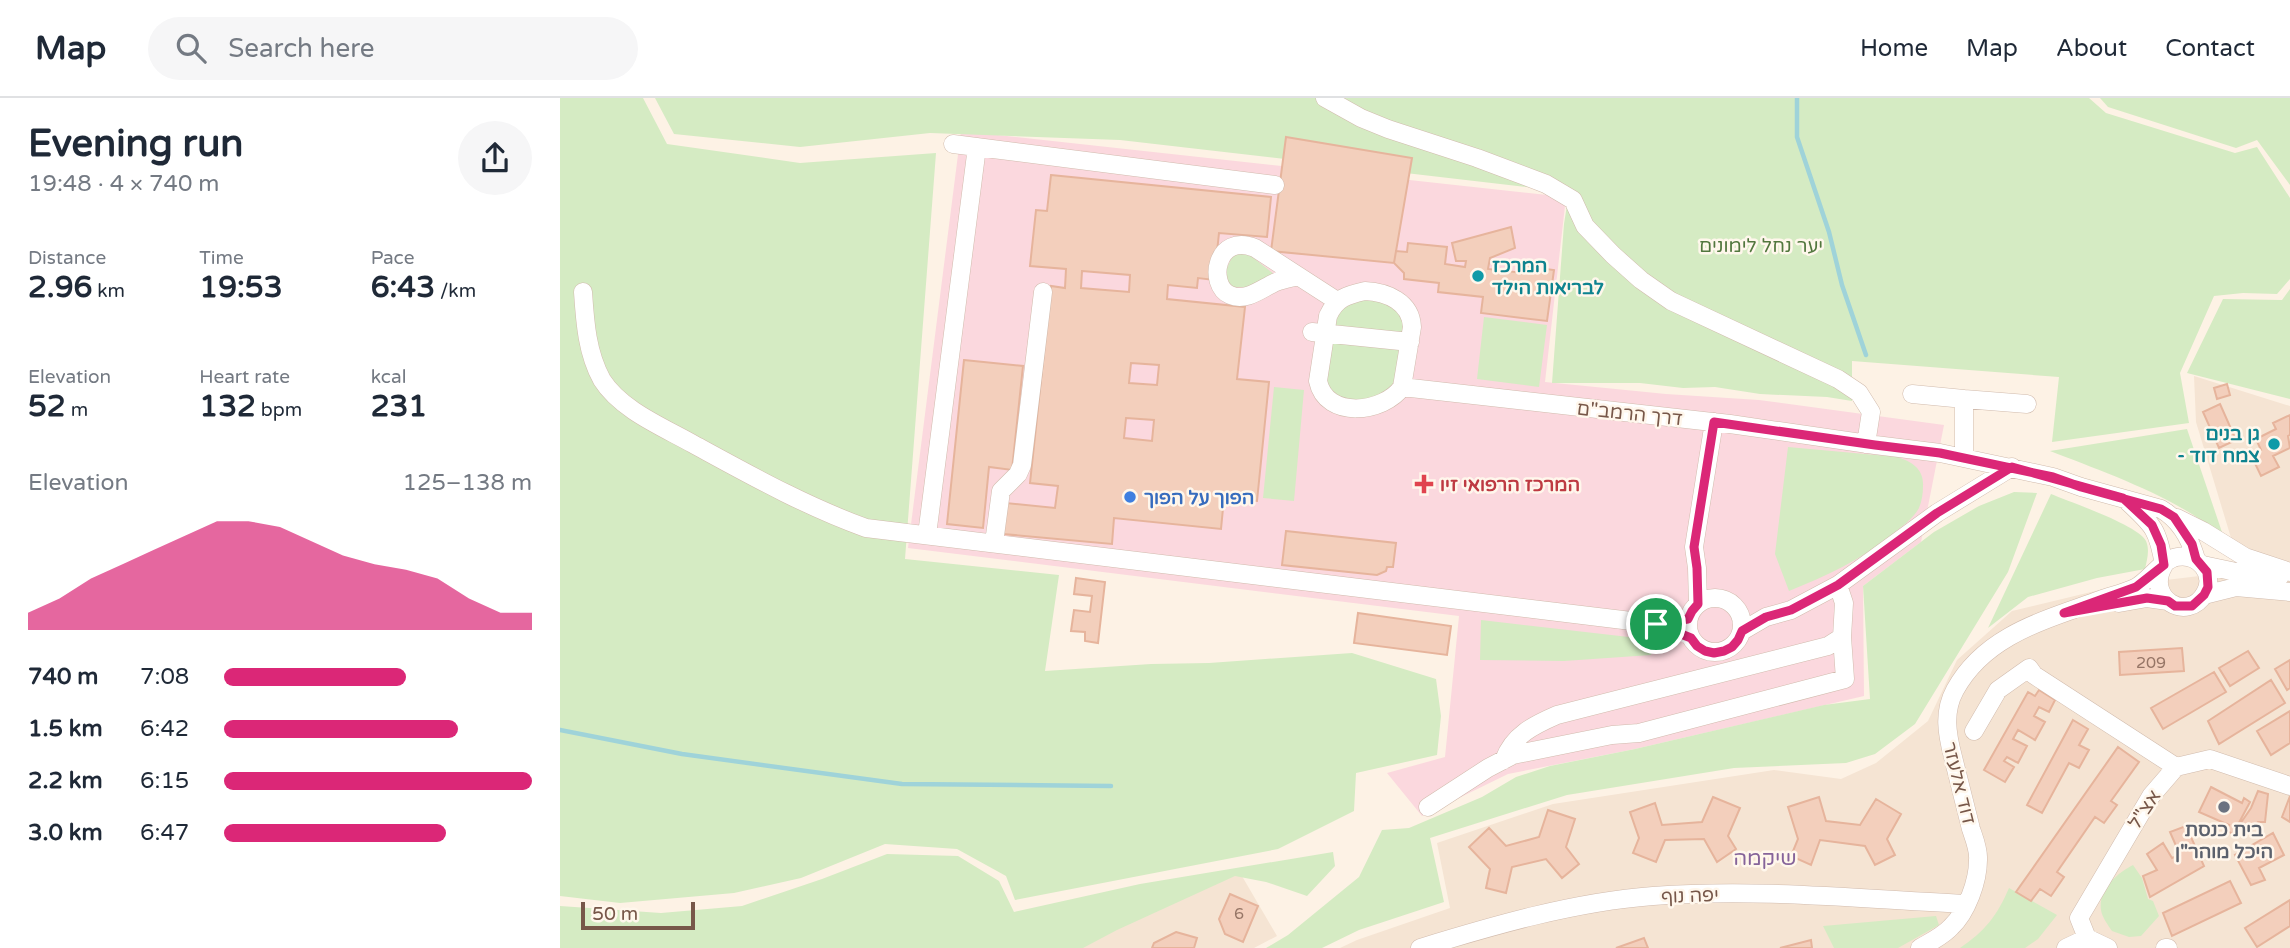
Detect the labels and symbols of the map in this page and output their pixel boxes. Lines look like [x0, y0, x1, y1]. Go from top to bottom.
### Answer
park label: יער נחל לימונים [1699, 235, 1823, 257]
place label: המרכז לבריאות הילד [1492, 255, 1604, 299]
marker: המרכז לבריאות הילד [1470, 268, 1486, 284]
street label: דרך הרמב"ם [1576, 397, 1684, 430]
place label: גן בנים - צמח דוד [2177, 423, 2260, 467]
marker: גן בנים - צמח דוד [2266, 436, 2282, 452]
marker: המרכז הרפואי זיו [1414, 474, 1434, 494]
place label: המרכז הרפואי זיו [1440, 474, 1580, 496]
place label: הפוך על הפוך [1144, 487, 1254, 509]
marker: הפוך על הפוך [1122, 489, 1138, 505]
pin [1626, 594, 1686, 654]
house number: 209 [2136, 653, 2166, 673]
street label: דוד אלעזר [1938, 740, 1980, 827]
street label: אצ"ל [2124, 786, 2166, 833]
marker: בית כנסת היכל מוהר"ן [2216, 799, 2232, 815]
place label: בית כנסת היכל מוהר"ן [2175, 819, 2273, 863]
district label: שיקמה [1733, 846, 1797, 871]
street label: יפה נוף [1661, 884, 1719, 908]
scale bar [581, 899, 695, 931]
house number: 6 [1234, 904, 1244, 924]

